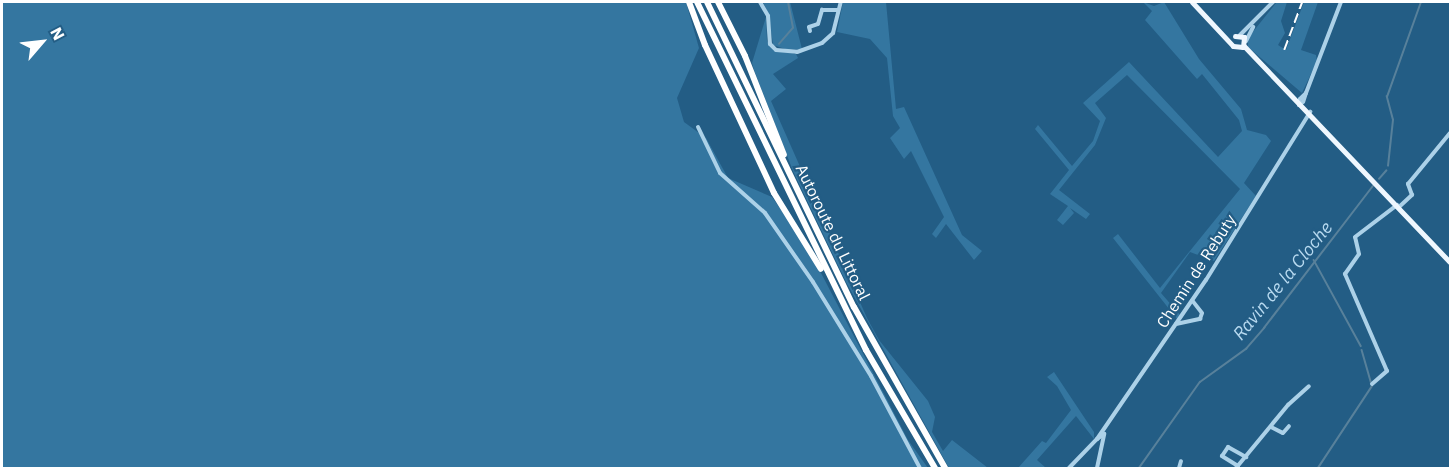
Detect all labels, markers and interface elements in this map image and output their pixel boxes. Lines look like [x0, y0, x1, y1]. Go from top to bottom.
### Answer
north arrow [12, 12, 72, 72]
text: N [46, 24, 69, 43]
street label: Autoroute du Littoral [792, 161, 874, 303]
street label: Chemin de Rebuty [1152, 211, 1240, 331]
water label: Ravin de la Cloche [1229, 217, 1337, 345]

